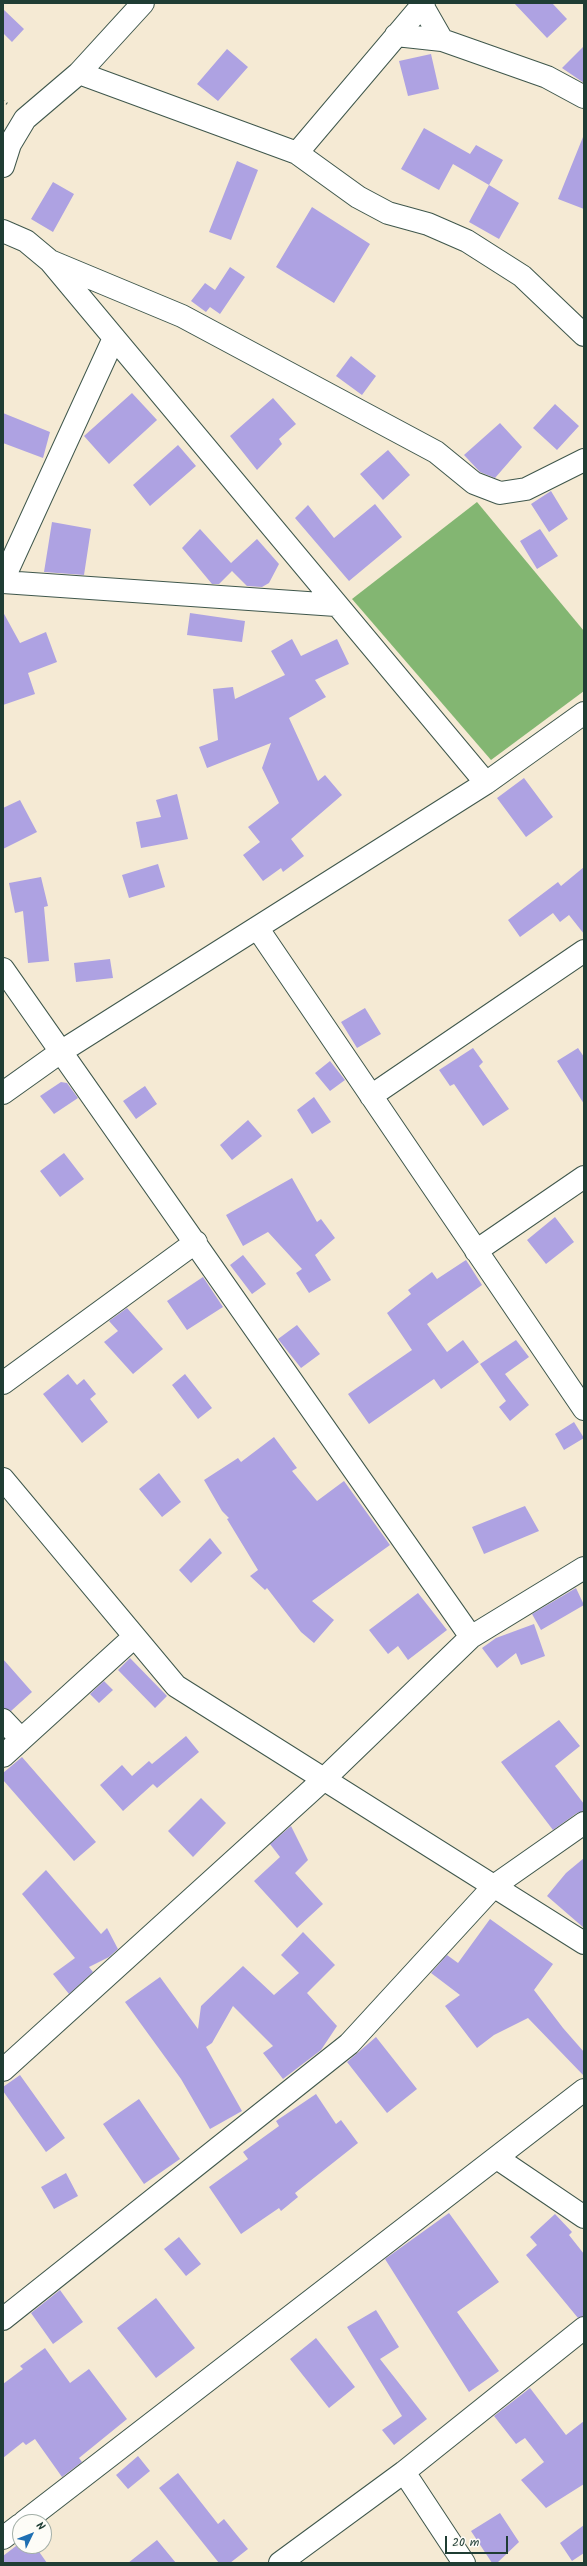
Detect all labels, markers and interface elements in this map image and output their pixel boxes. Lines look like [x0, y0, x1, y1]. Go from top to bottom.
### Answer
north arrow [12, 2514, 52, 2554]
text: N [31, 2518, 49, 2535]
scale bar [447, 2528, 510, 2554]
text: 20 m [452, 2533, 479, 2552]

